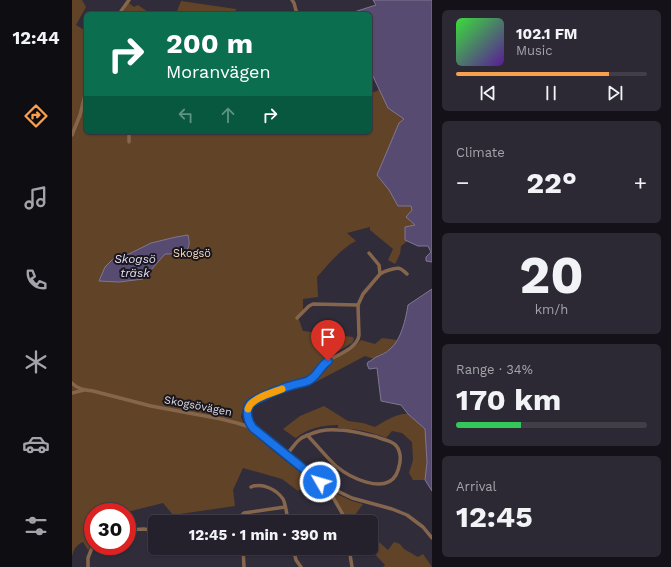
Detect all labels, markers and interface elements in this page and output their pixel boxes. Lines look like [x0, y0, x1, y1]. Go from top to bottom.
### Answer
text: 102.1 FM [516, 25, 577, 43]
text: 12:44 [12, 27, 60, 48]
text: 200 m [166, 27, 253, 60]
icon: right [100, 28, 152, 80]
text: Music [516, 43, 553, 58]
text: Moranvägen [166, 61, 271, 82]
icon: previous [477, 82, 499, 104]
icon: pause [540, 82, 562, 104]
icon: next [604, 82, 626, 104]
icon: directions [22, 102, 50, 130]
icon: left [175, 104, 197, 126]
icon: ahead [217, 104, 239, 126]
icon: right [259, 104, 281, 126]
text: Climate [456, 145, 505, 160]
text: 22° [526, 165, 577, 200]
text: − [456, 170, 469, 195]
text: + [634, 170, 647, 195]
icon: music [22, 184, 50, 212]
text: 20 [519, 245, 584, 306]
park label: Skogsö [173, 247, 211, 260]
water label: Skogsö träsk [114, 252, 156, 280]
icon: phone [22, 266, 50, 294]
text: km/h [535, 302, 568, 317]
pin [311, 320, 345, 361]
icon: arrive [317, 326, 339, 348]
icon: climate [22, 348, 50, 376]
text: Range · 34% [456, 362, 533, 377]
text: 170 km [456, 382, 561, 417]
street label: Skogsövägen [163, 393, 233, 419]
icon: car [22, 430, 50, 458]
position arrow [299, 461, 341, 503]
text: Arrival [456, 479, 497, 494]
text: 12:45 [456, 499, 533, 534]
speed limit sign: 30 [84, 503, 136, 555]
icon: filters [22, 512, 50, 540]
text: 12:45 · 1 min · 390 m [189, 526, 337, 544]

